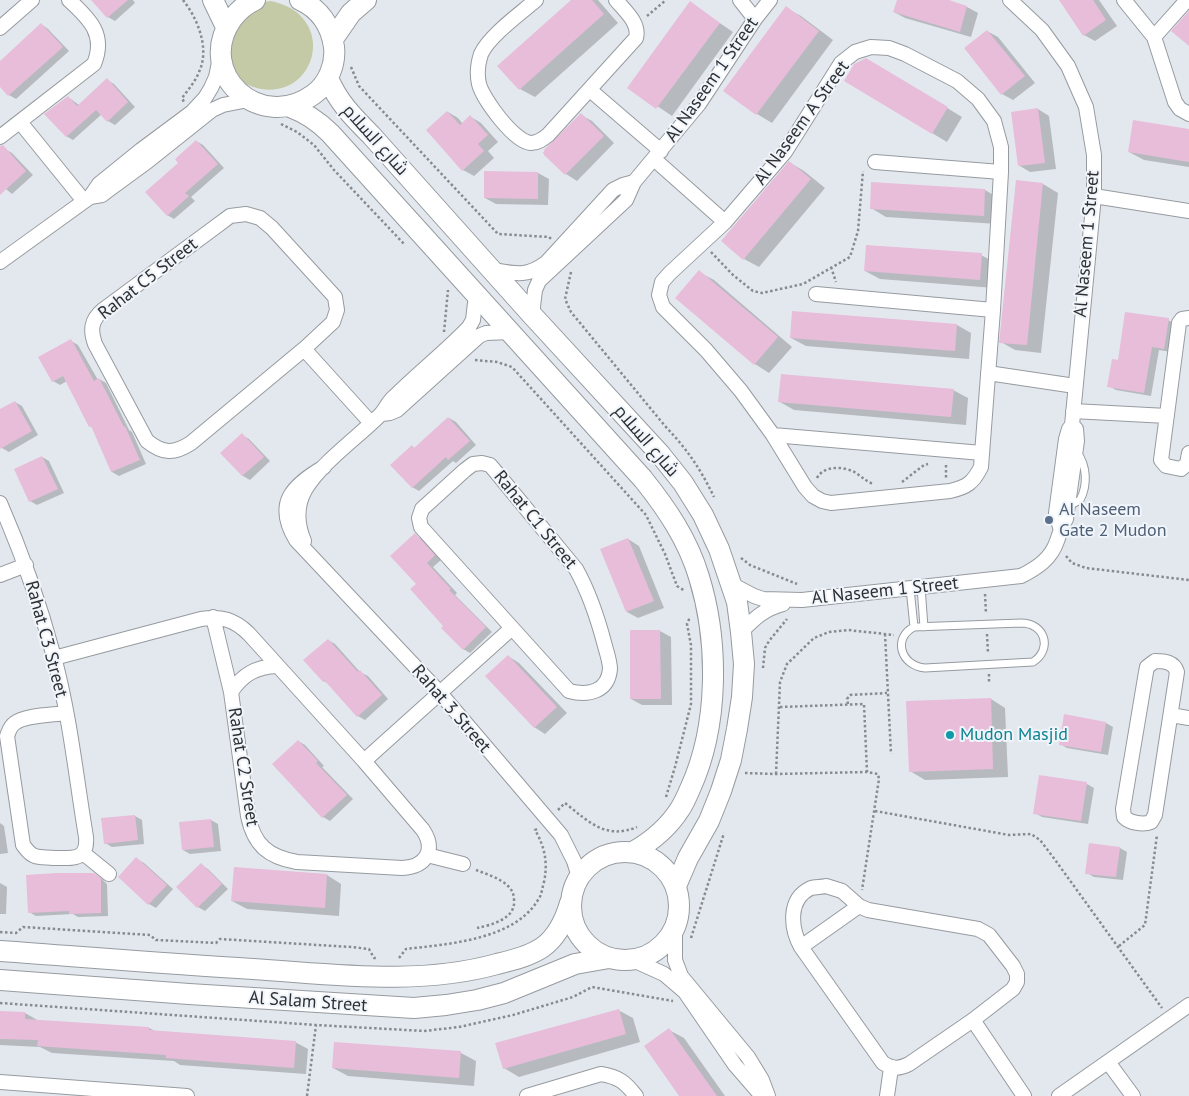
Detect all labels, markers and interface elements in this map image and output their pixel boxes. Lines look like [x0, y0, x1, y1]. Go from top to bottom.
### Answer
street label: Al Naseem 1 Street [661, 13, 763, 147]
street label: Al Naseem A Street [750, 57, 854, 189]
street label: شارع السلام [337, 100, 413, 180]
street label: Al Naseem 1 Street [1070, 170, 1104, 318]
street label: Rahat C5 Street [94, 234, 202, 324]
street label: شارع السلام [609, 401, 683, 481]
street label: Rahat C1 Street [489, 467, 581, 573]
place label: Al Naseem Gate 2 Mudon [1059, 499, 1167, 542]
marker: Al Naseem Gate 2 Mudon [1043, 514, 1055, 526]
street label: Al Naseem 1 Street [811, 573, 959, 609]
street label: Rahat C3 Street [20, 578, 72, 700]
street label: Rahat 3 Street [407, 661, 495, 757]
street label: Rahat C2 Street [223, 706, 263, 828]
place label: Mudon Masjid [960, 724, 1068, 746]
marker: Mudon Masjid [944, 729, 956, 741]
street label: Al Salam Street [248, 987, 368, 1017]

